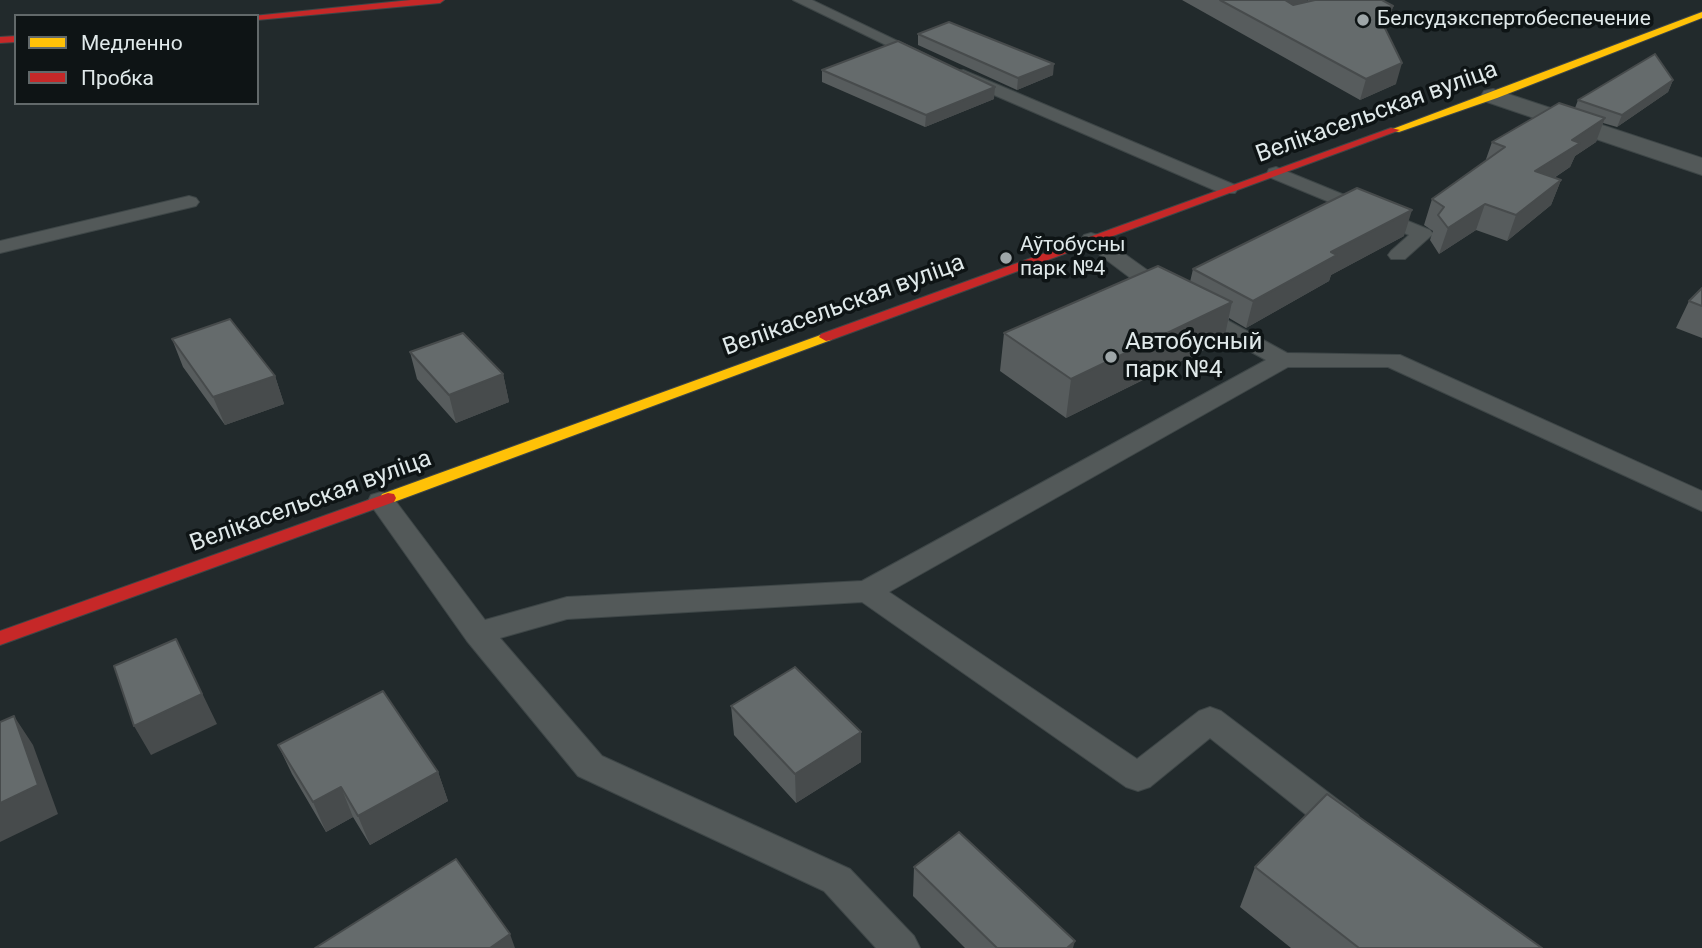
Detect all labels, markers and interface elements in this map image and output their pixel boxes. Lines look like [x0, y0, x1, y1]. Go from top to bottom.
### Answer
place label: Белсудэкспертобеспечение [1377, 7, 1651, 33]
marker: Белсудэкспертобеспечение [1355, 12, 1371, 28]
legend [14, 14, 259, 105]
text: Медленно [81, 31, 183, 55]
street label: Велікасельская вуліца [1252, 56, 1502, 170]
text: Пробка [81, 66, 154, 90]
place label: Аўтобусны парк №4 [1020, 233, 1126, 283]
street label: Велікасельская вуліца [719, 249, 969, 363]
marker: Аўтобусны парк №4 [998, 250, 1014, 266]
place label: Автобусный парк №4 [1125, 329, 1262, 385]
marker: Автобусный парк №4 [1103, 349, 1119, 365]
street label: Велікасельская вуліца [186, 445, 436, 559]

